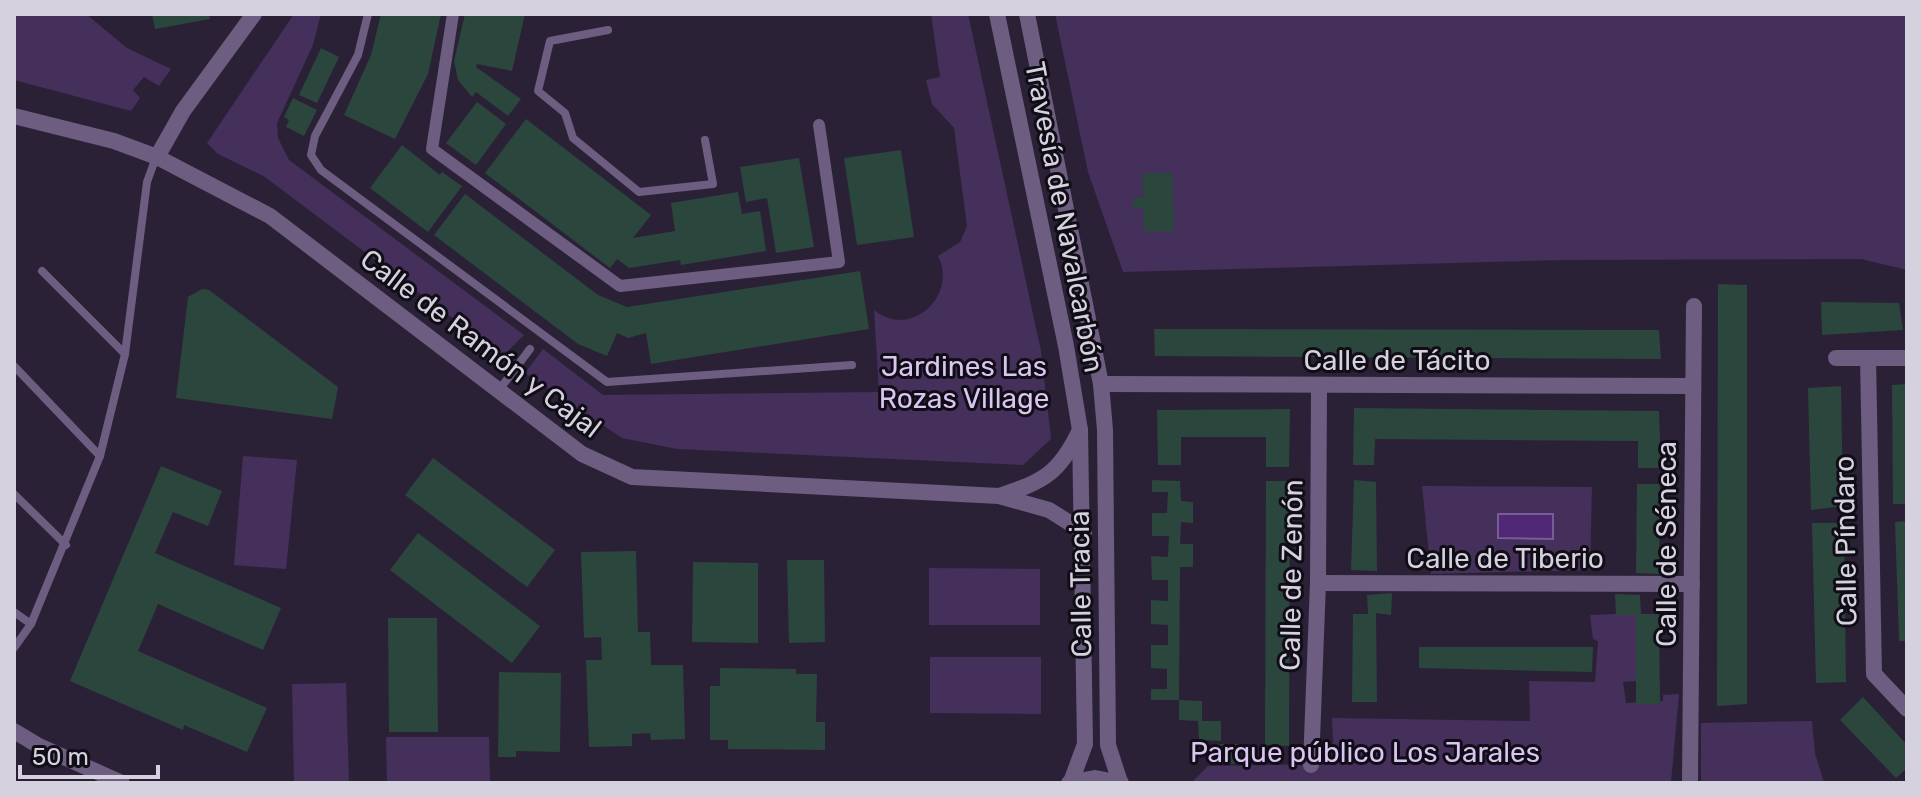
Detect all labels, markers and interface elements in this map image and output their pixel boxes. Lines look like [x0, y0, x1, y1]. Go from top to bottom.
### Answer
street label: Travesía de Navalcarbón [1018, 59, 1111, 375]
street label: Calle de Ramón y Cajal [354, 242, 607, 445]
street label: Calle de Tácito [1303, 344, 1491, 377]
park label: Jardines Las Rozas Village [879, 350, 1049, 415]
street label: Calle de Séneca [1650, 441, 1683, 647]
street label: Calle Píndaro [1828, 455, 1863, 627]
street label: Calle de Zenón [1273, 479, 1310, 671]
street label: Calle Tracia [1063, 510, 1098, 658]
street label: Calle de Tiberio [1406, 542, 1604, 575]
scale bar [20, 729, 158, 779]
park label: Parque público Los Jarales [1190, 736, 1540, 769]
text: 50 m [32, 743, 89, 771]

